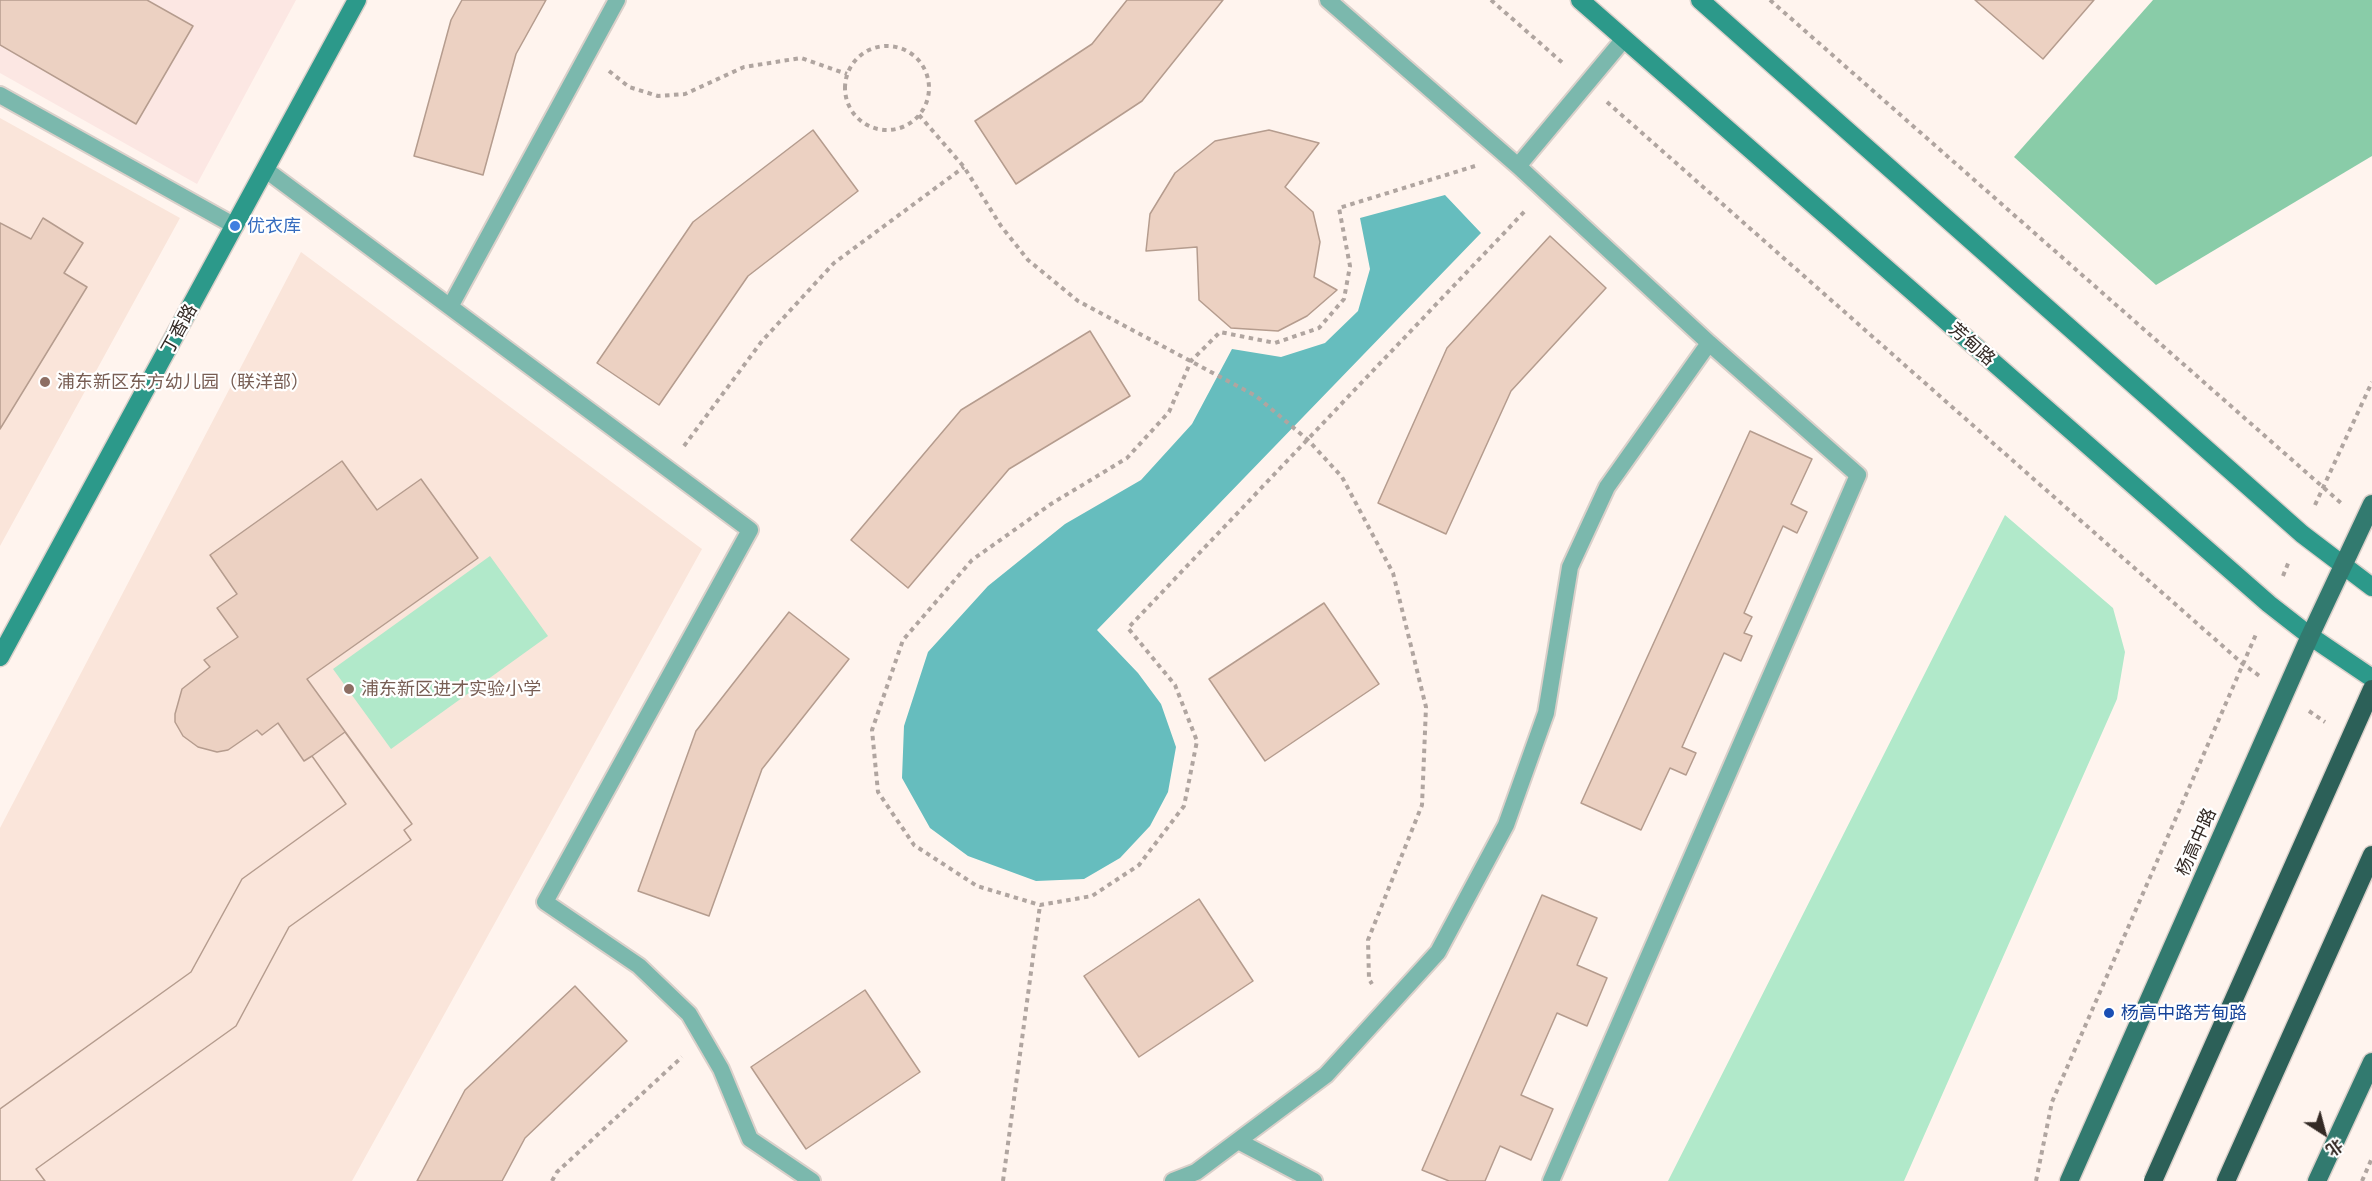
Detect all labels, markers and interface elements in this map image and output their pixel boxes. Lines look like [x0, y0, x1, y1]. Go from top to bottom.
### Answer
place label: 优衣库 [247, 215, 301, 237]
marker: 优衣库 [228, 219, 242, 233]
street label: 丁香路 [156, 300, 202, 358]
street label: 芳甸路 [1945, 318, 1999, 370]
place label: 浦东新区东方幼儿园（联洋部） [57, 371, 309, 393]
marker: 浦东新区东方幼儿园（联洋部） [38, 375, 52, 389]
place label: 浦东新区进才实验小学 [361, 678, 541, 700]
marker: 浦东新区进才实验小学 [342, 682, 356, 696]
street label: 杨高中路 [2171, 805, 2221, 879]
place label: 杨高中路芳甸路 [2121, 1002, 2247, 1024]
marker: 杨高中路芳甸路 [2102, 1006, 2116, 1020]
north arrow [2294, 1103, 2354, 1163]
text: 北 [2323, 1136, 2346, 1160]

